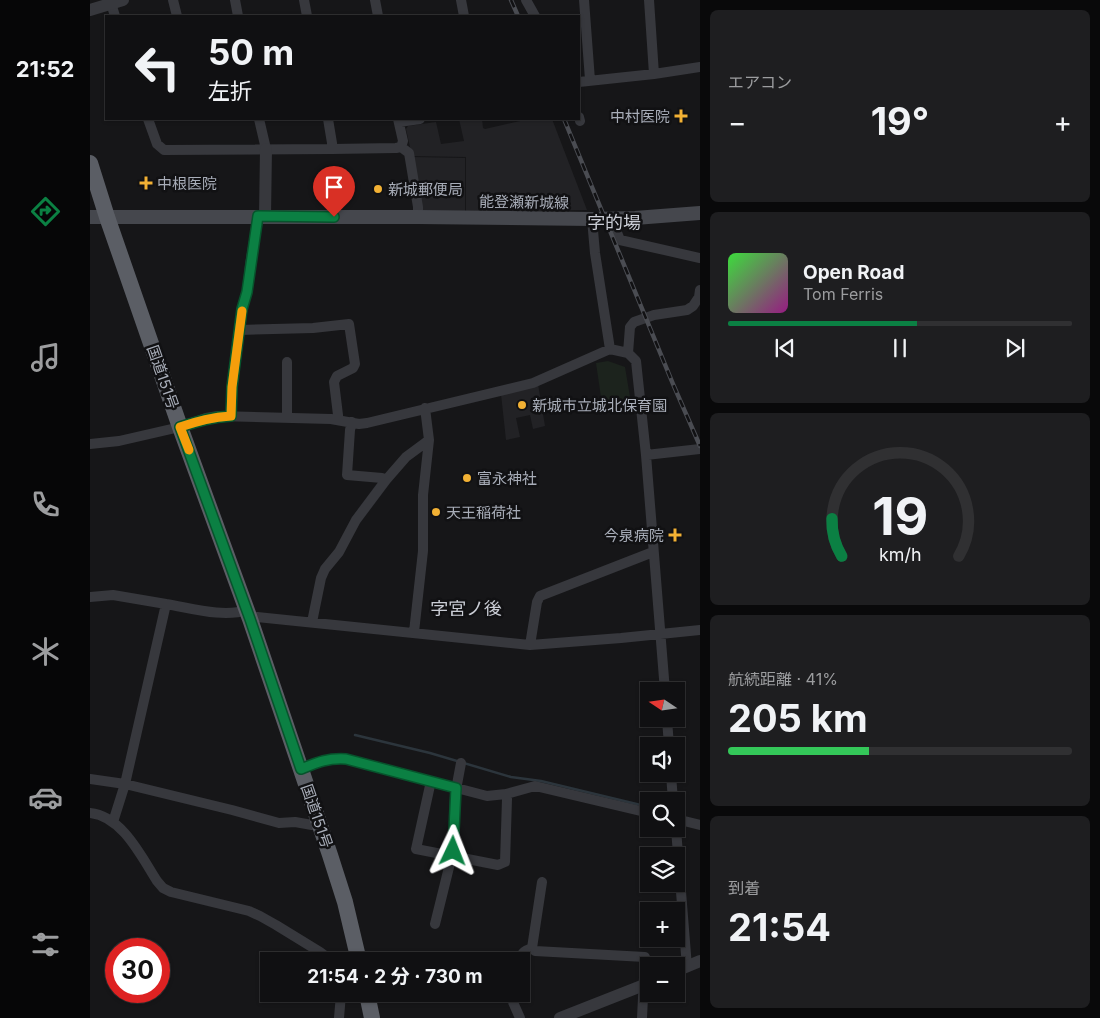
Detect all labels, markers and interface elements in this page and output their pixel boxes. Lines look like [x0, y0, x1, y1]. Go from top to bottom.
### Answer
text: 50 m [208, 31, 294, 73]
icon: left [125, 35, 190, 100]
text: 21:52 [16, 56, 74, 82]
text: エアコン [728, 72, 792, 92]
text: 左折 [208, 78, 252, 104]
text: 19° [871, 98, 929, 144]
text: − [728, 105, 747, 139]
text: + [1053, 105, 1072, 139]
place label: 中村医院 [610, 107, 670, 126]
marker: 中村医院 [674, 109, 688, 123]
pin [313, 166, 355, 217]
icon: arrive [320, 173, 348, 201]
place label: 中根医院 [157, 174, 217, 193]
marker: 中根医院 [139, 176, 153, 190]
place label: 新城郵便局 [388, 180, 463, 199]
marker: 新城郵便局 [372, 183, 384, 195]
street label: 能登瀬新城線 [479, 192, 569, 212]
icon: directions [28, 194, 63, 229]
district label: 字的場 [587, 212, 641, 233]
text: Open Road [803, 261, 904, 284]
text: Tom Ferris [803, 284, 883, 304]
icon: previous [771, 334, 799, 362]
icon: pause [886, 334, 914, 362]
icon: next [1001, 334, 1029, 362]
icon: music [28, 340, 63, 375]
street label: 国道151号 [143, 343, 183, 411]
place label: 新城市立城北保育園 [532, 396, 667, 415]
marker: 新城市立城北保育園 [516, 399, 528, 411]
place label: 富永神社 [477, 469, 537, 488]
marker: 富永神社 [461, 472, 473, 484]
text: 19 [872, 485, 928, 548]
icon: phone [28, 487, 63, 522]
place label: 天王稲荷社 [446, 503, 521, 522]
marker: 天王稲荷社 [430, 506, 442, 518]
place label: 今泉病院 [604, 526, 664, 545]
marker: 今泉病院 [668, 528, 682, 542]
text: km/h [879, 544, 921, 565]
district label: 字宮ノ後 [430, 598, 502, 619]
icon: climate [28, 634, 63, 669]
text: 航続距離 · 41% [728, 669, 838, 689]
north arrow [640, 682, 685, 728]
map controls [640, 682, 685, 1002]
text: 205 km [728, 695, 868, 741]
button: sound [640, 737, 685, 782]
icon: car [28, 780, 63, 815]
street label: 国道151号 [297, 782, 337, 850]
button: search [640, 792, 685, 837]
position arrow [426, 824, 478, 876]
button: layers [640, 847, 685, 892]
text: 到着 [728, 878, 760, 898]
button: + [640, 902, 685, 947]
text: 21:54 [728, 904, 831, 950]
icon: filters [28, 927, 63, 962]
speed limit sign: 30 [105, 938, 170, 1003]
button: − [640, 957, 685, 1002]
text: 21:54 · 2 分 · 730 m [307, 965, 483, 988]

